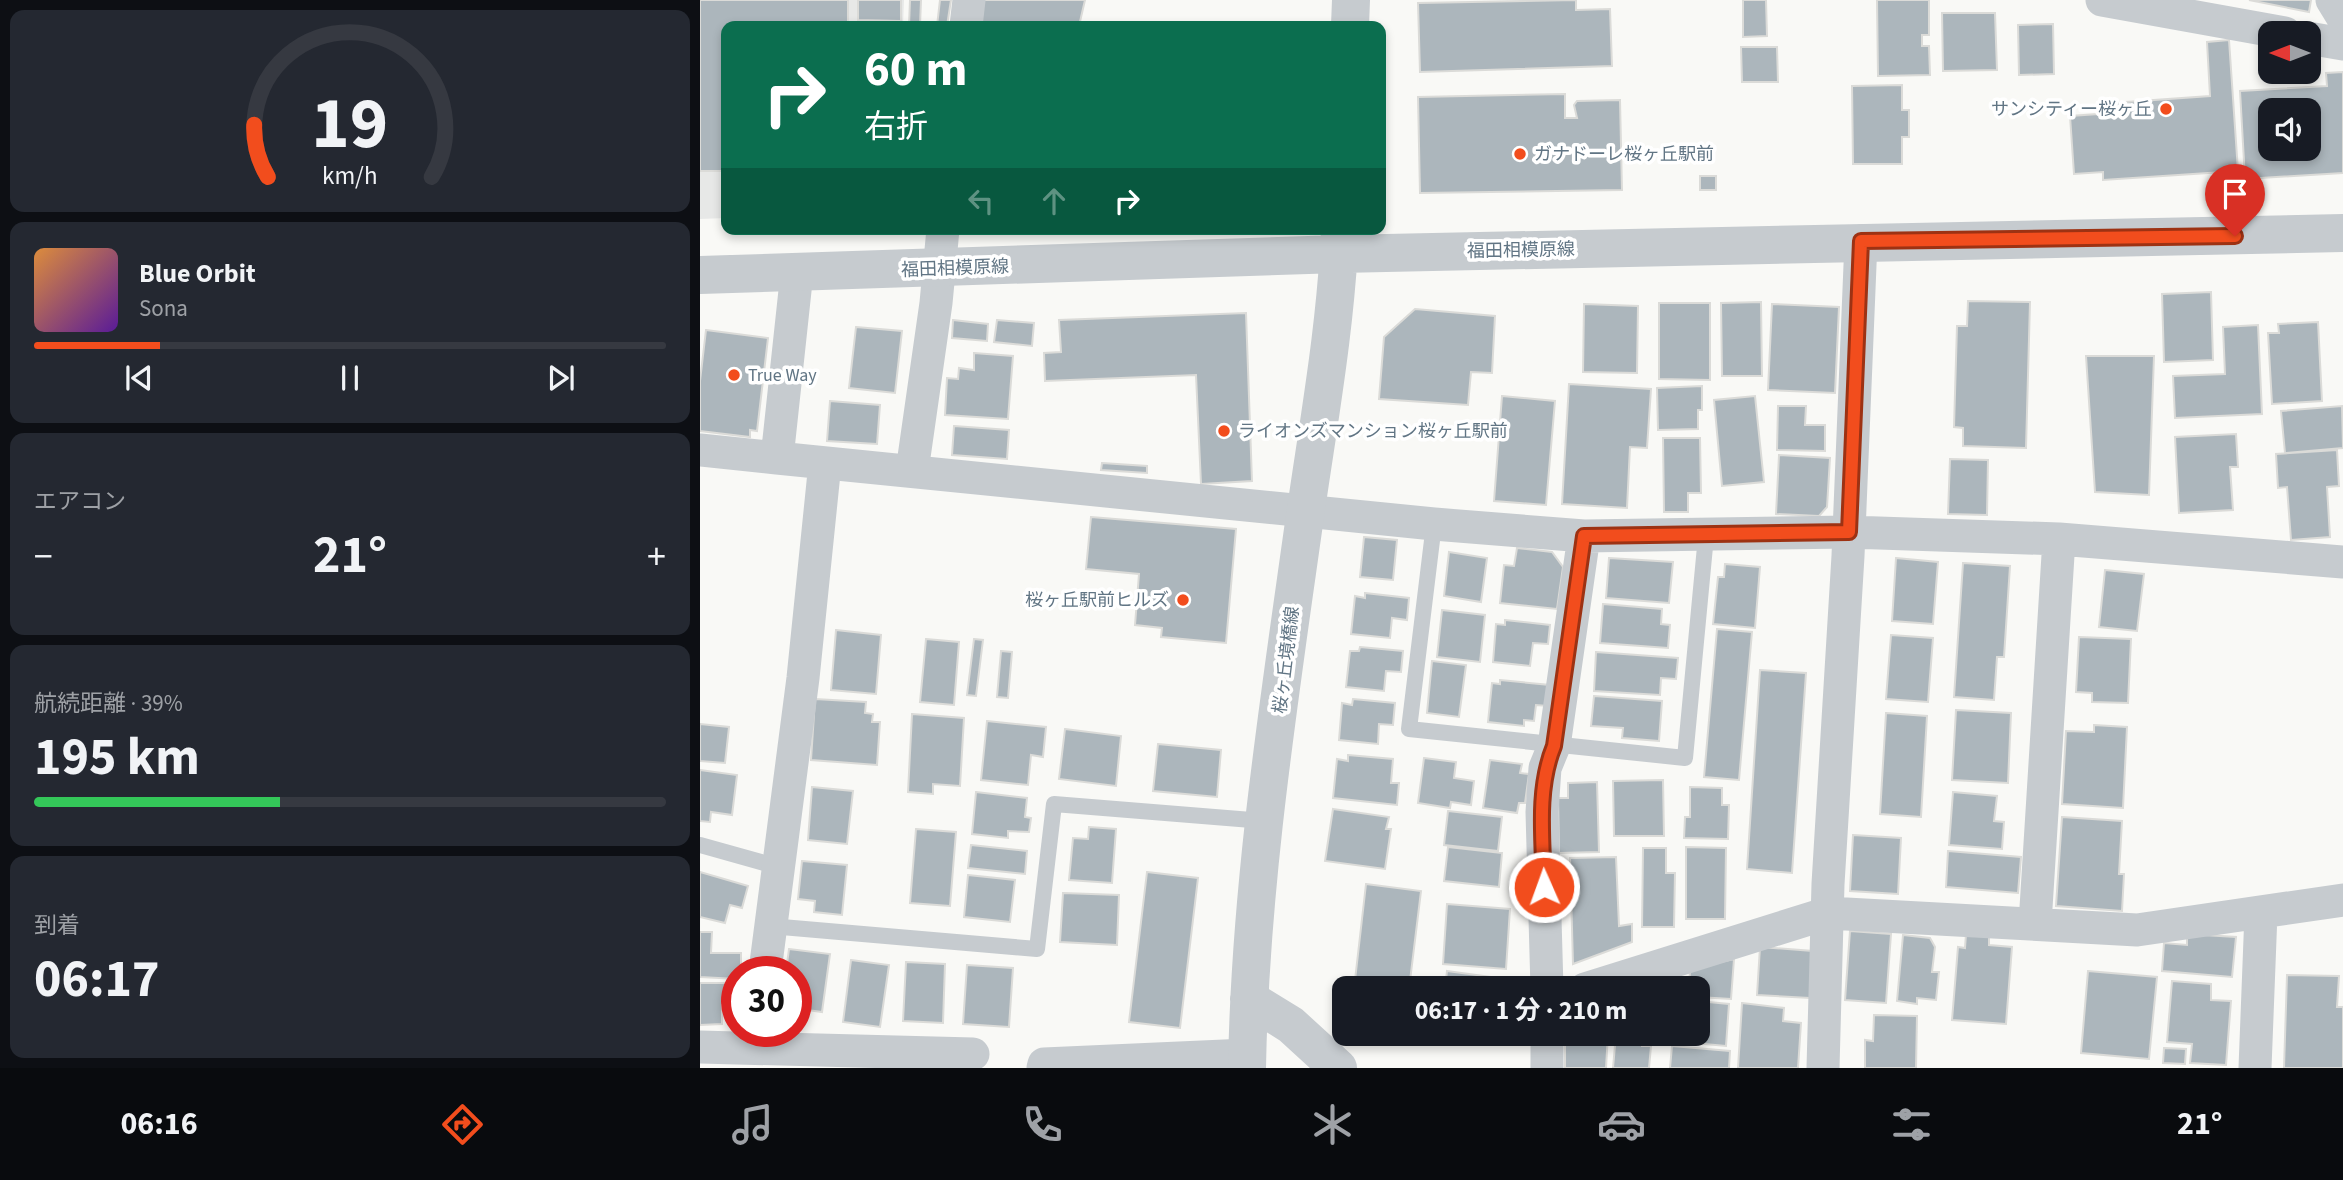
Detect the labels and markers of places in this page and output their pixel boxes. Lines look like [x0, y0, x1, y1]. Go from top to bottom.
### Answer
place label: サンシティー桜ヶ丘 [1991, 97, 2152, 122]
marker: サンシティー桜ヶ丘 [2158, 101, 2174, 117]
place label: ガナドーレ桜ヶ丘駅前 [1534, 142, 1714, 167]
marker: ガナドーレ桜ヶ丘駅前 [1512, 146, 1528, 162]
pin [2205, 164, 2265, 236]
place label: True Way [748, 363, 817, 388]
marker: True Way [726, 367, 742, 383]
place label: ライオンズマンション桜ヶ丘駅前 [1238, 419, 1508, 444]
marker: ライオンズマンション桜ヶ丘駅前 [1216, 423, 1232, 439]
place label: 桜ヶ丘駅前ヒルズ [1025, 588, 1169, 613]
marker: 桜ヶ丘駅前ヒルズ [1175, 592, 1191, 608]

